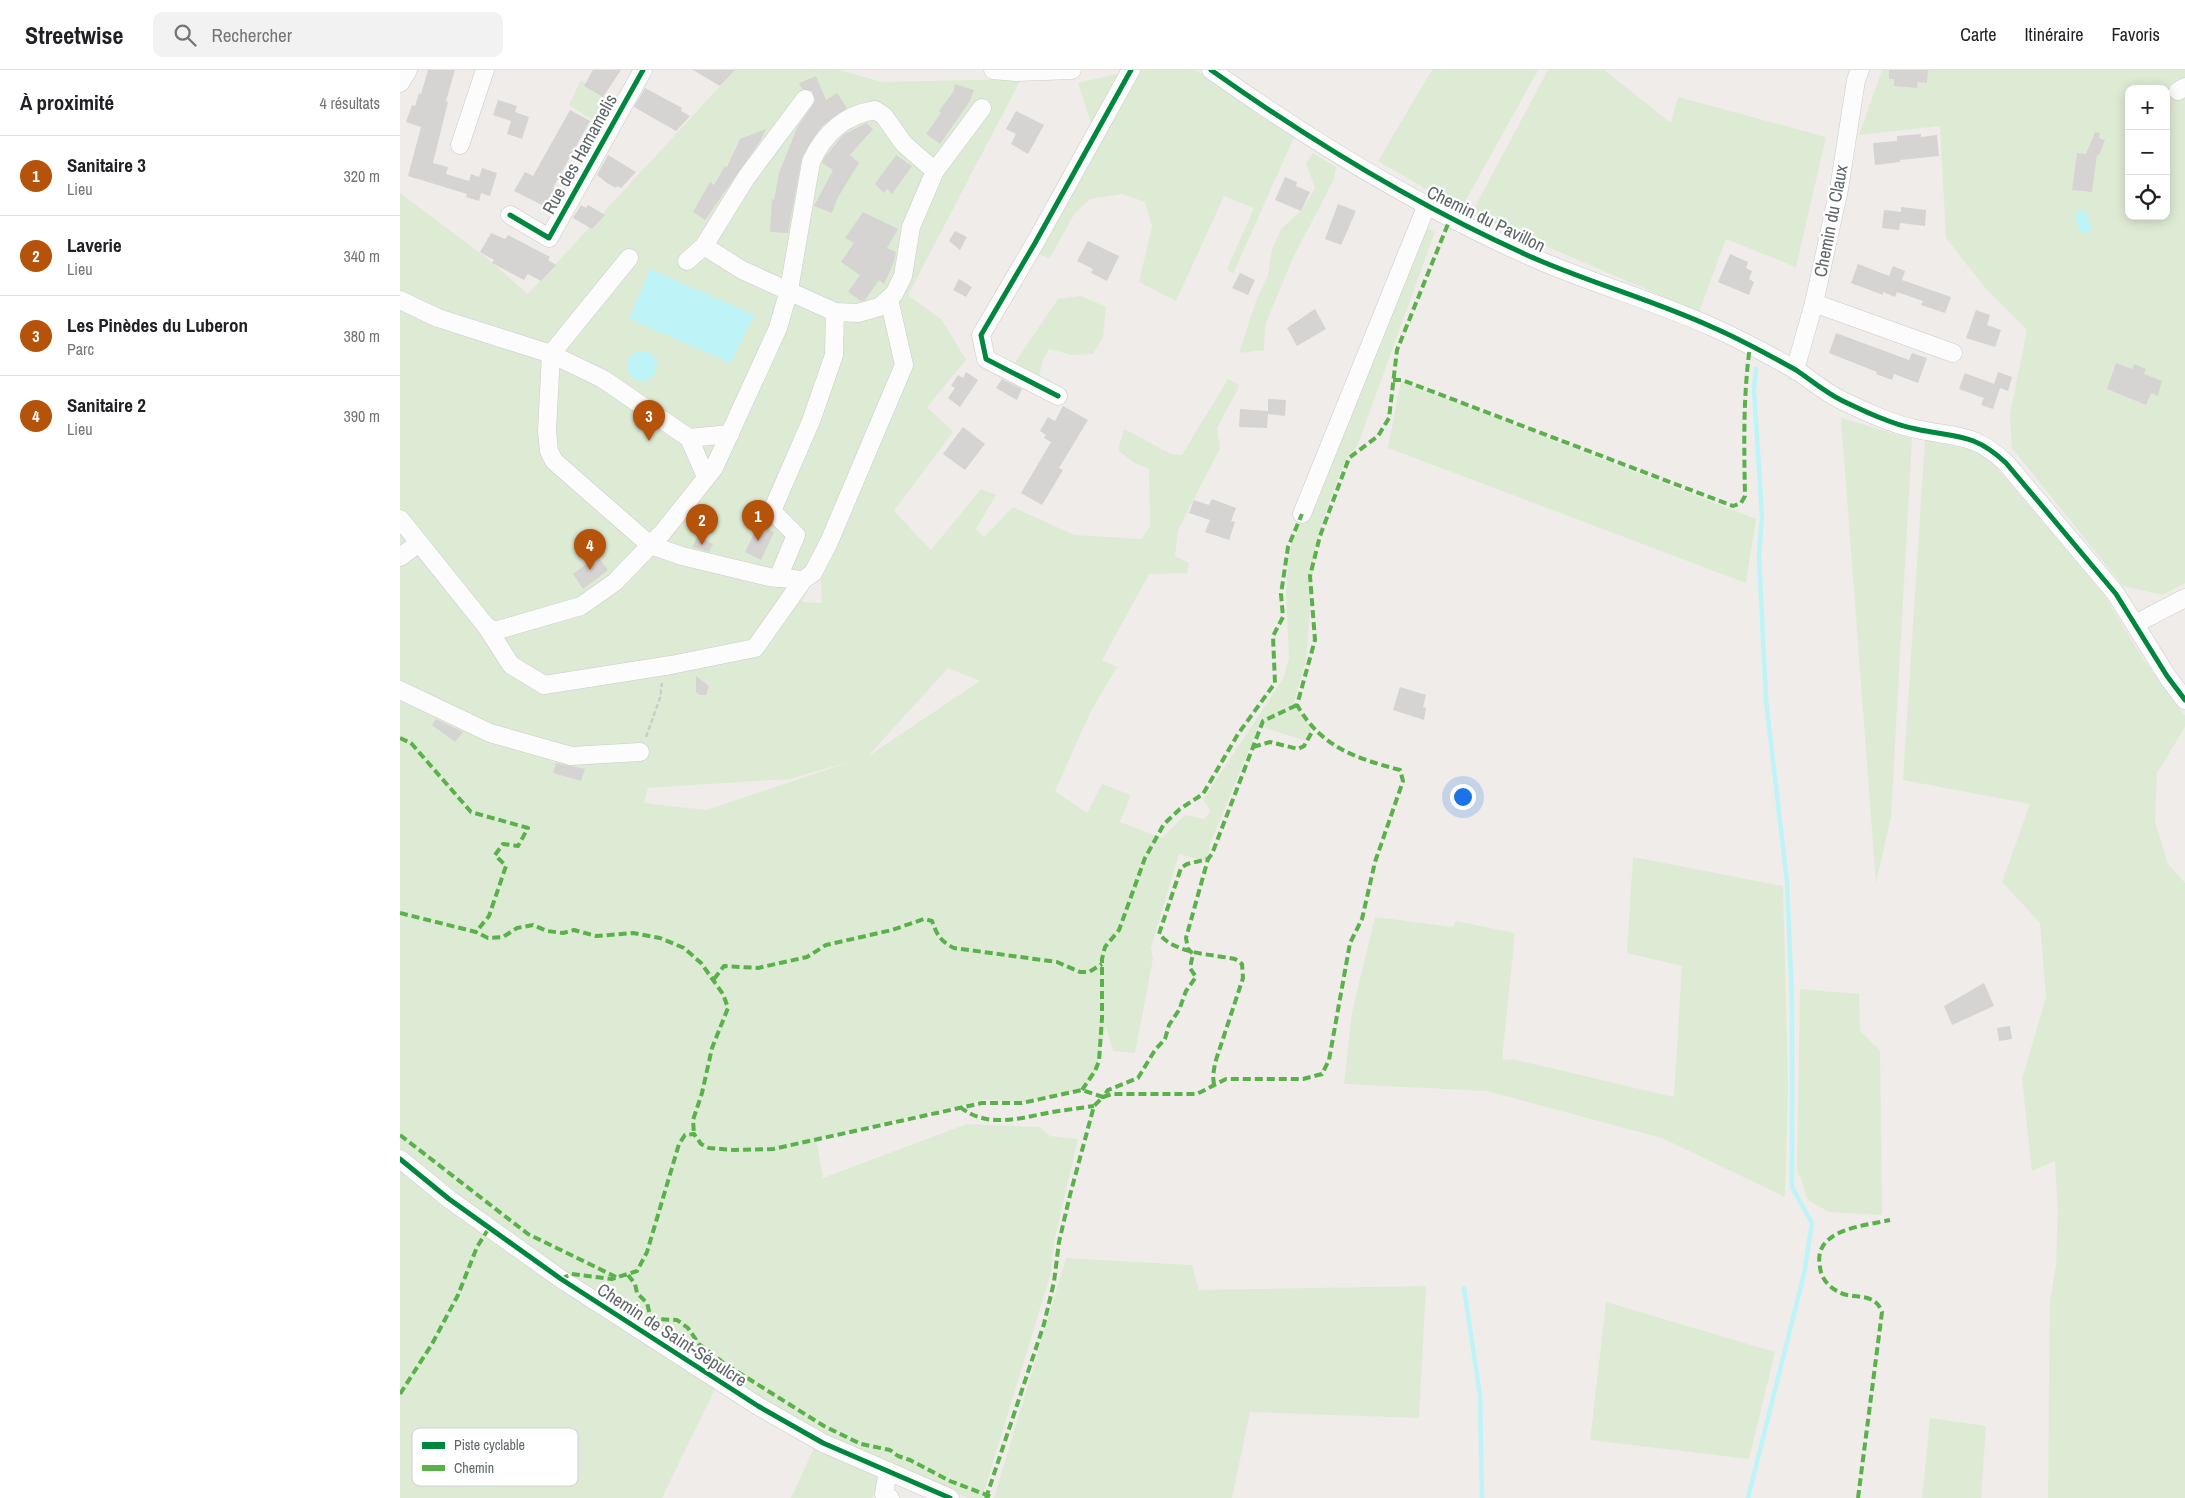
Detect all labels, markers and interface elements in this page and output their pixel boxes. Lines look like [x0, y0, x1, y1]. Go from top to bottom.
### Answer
search box [153, 12, 503, 57]
text: Streetwise [25, 19, 123, 51]
icon: search [171, 21, 199, 49]
text: Rechercher [211, 22, 292, 48]
text: Carte [1960, 22, 1996, 47]
text: Itinéraire [2024, 22, 2084, 47]
text: Favoris [2112, 22, 2160, 47]
map controls [2125, 85, 2170, 220]
button: + [2125, 85, 2170, 130]
text: À proximité [20, 88, 114, 117]
street label: Rue des Hamamelis [536, 89, 623, 218]
text: 4 résultats [319, 92, 380, 114]
button: − [2125, 130, 2170, 175]
text: Sanitaire 3 [67, 152, 146, 178]
street label: Chemin du Claux [1807, 162, 1854, 279]
text: 1 [32, 165, 40, 187]
text: 320 m [344, 165, 380, 187]
button: locate [2125, 175, 2170, 220]
text: Lieu [67, 178, 93, 200]
street label: Chemin du Pavillon [1423, 179, 1550, 258]
text: Laverie [67, 232, 122, 258]
text: 2 [32, 245, 40, 267]
text: 340 m [344, 245, 380, 267]
text: Lieu [67, 258, 93, 280]
text: Les Pinèdes du Luberon [67, 312, 248, 338]
text: 3 [32, 325, 40, 347]
text: 380 m [344, 325, 380, 347]
text: Parc [67, 338, 94, 360]
text: Sanitaire 2 [67, 392, 146, 418]
pin: 3 [633, 400, 665, 441]
text: 4 [32, 405, 40, 427]
text: 390 m [344, 405, 380, 427]
text: Lieu [67, 418, 93, 440]
pin: 1 [742, 500, 774, 541]
pin: 2 [686, 504, 718, 545]
pin: 4 [574, 529, 606, 570]
your location [1450, 784, 1476, 810]
street label: Chemin de Saint-Sépulcre [593, 1277, 752, 1392]
legend [412, 1428, 578, 1486]
text: Piste cyclable [454, 1436, 525, 1454]
text: Chemin [454, 1459, 494, 1477]

